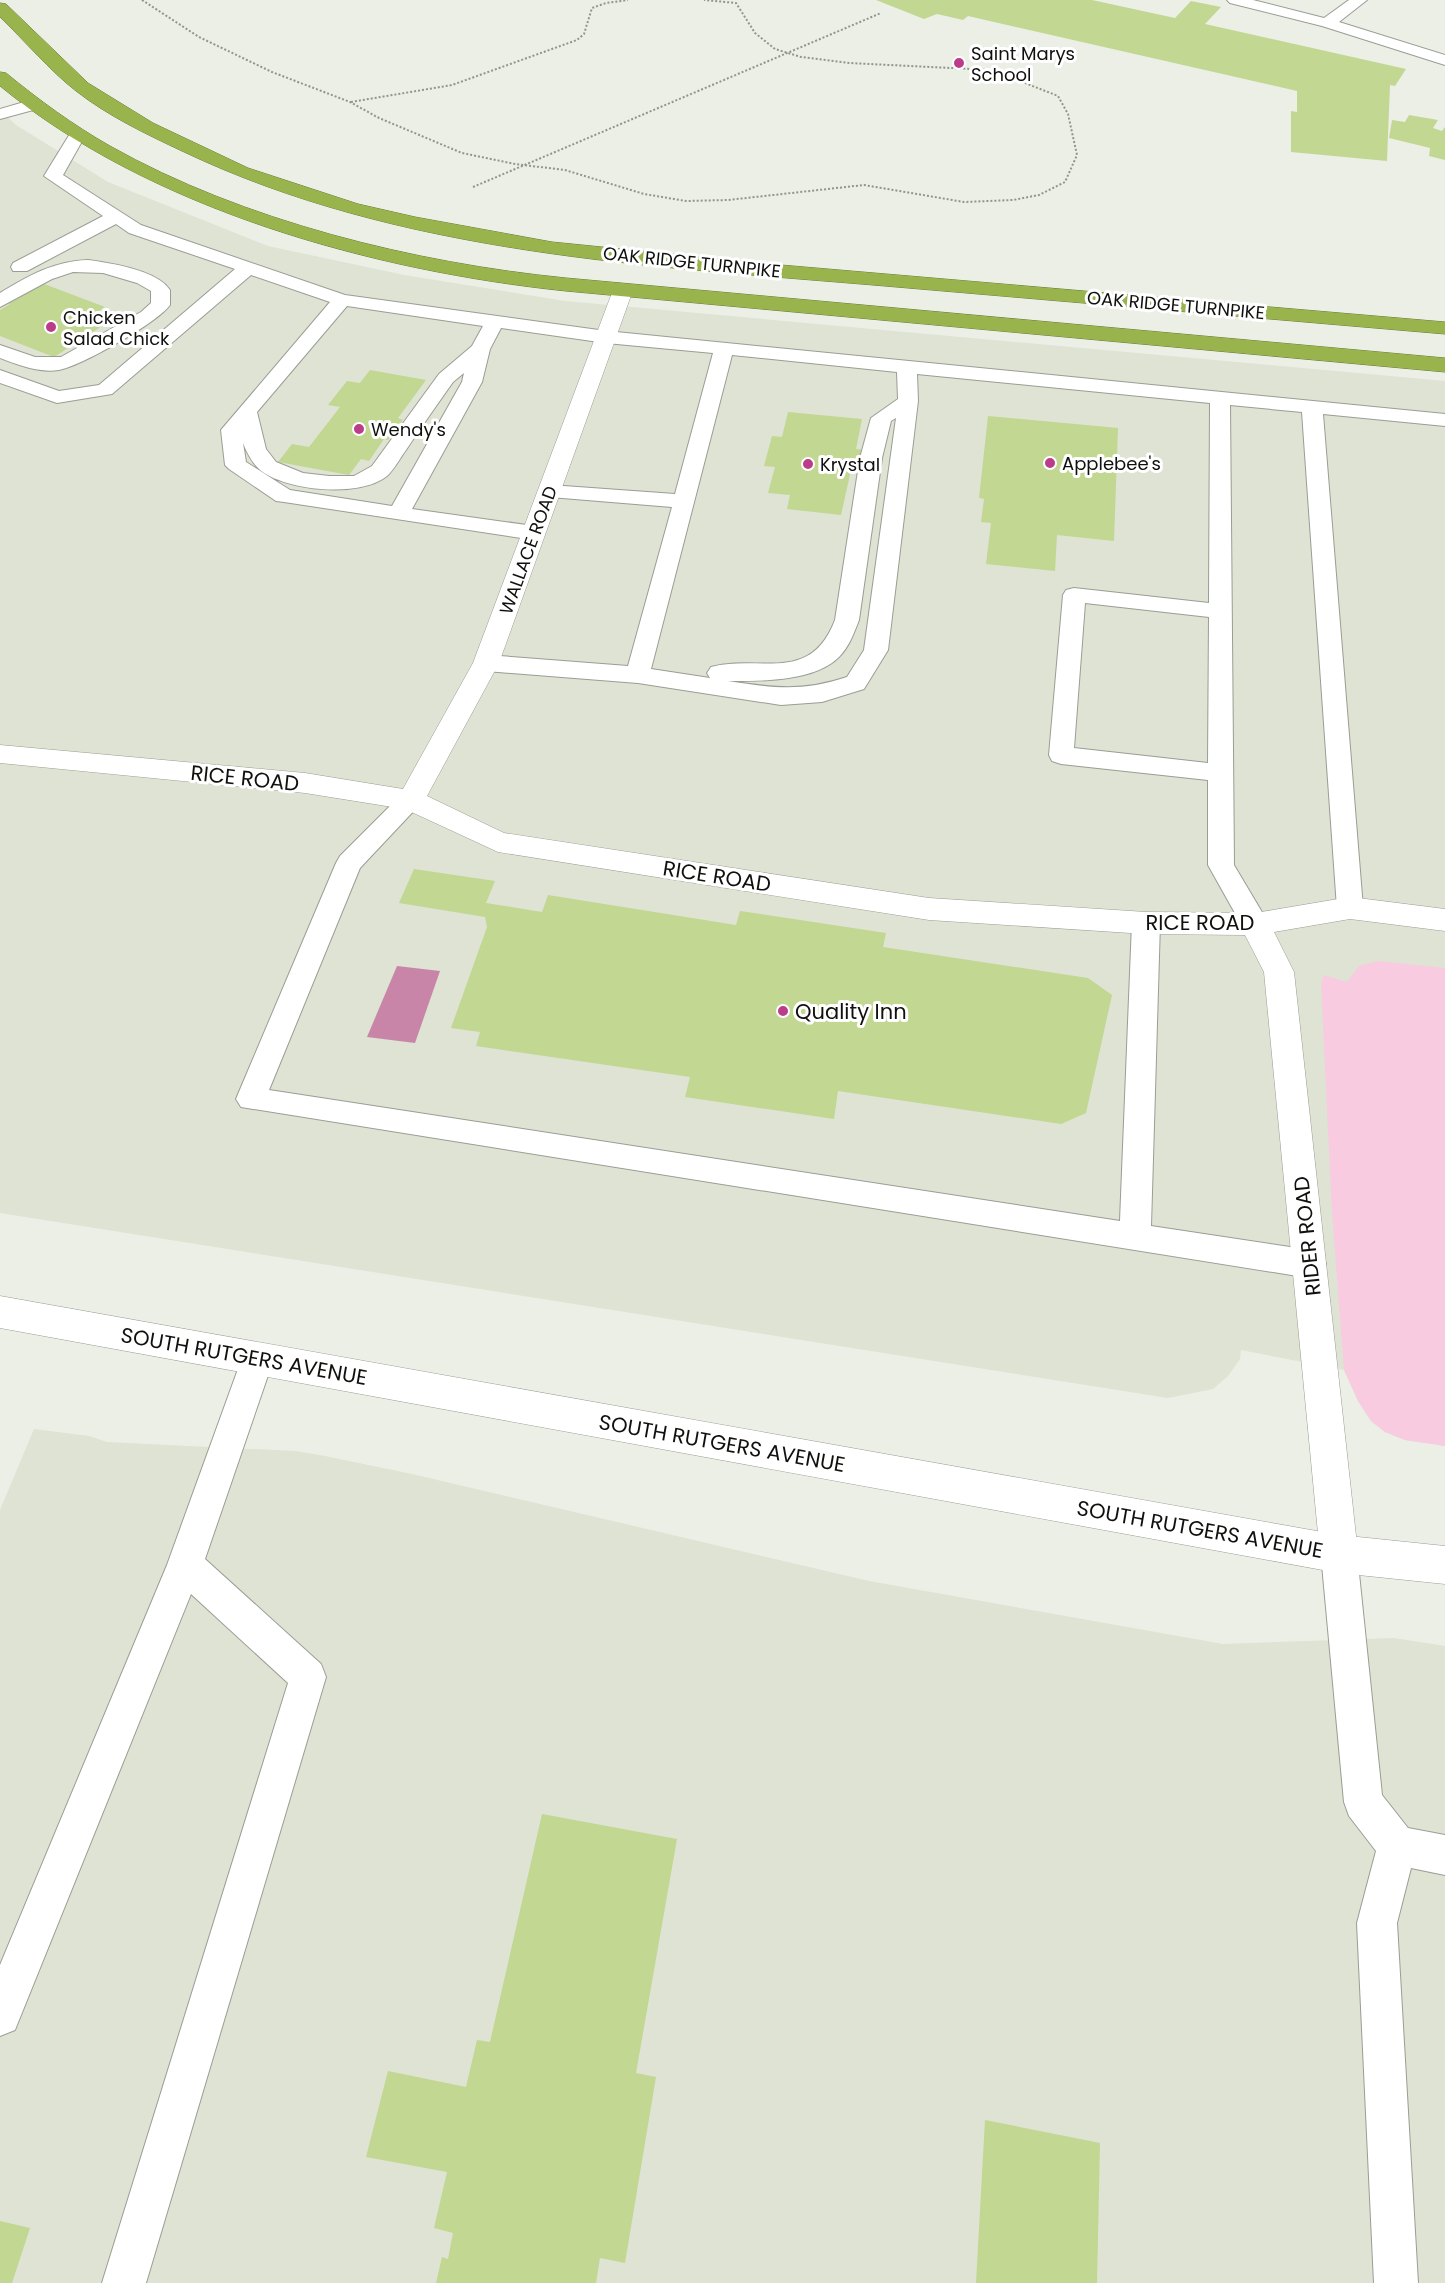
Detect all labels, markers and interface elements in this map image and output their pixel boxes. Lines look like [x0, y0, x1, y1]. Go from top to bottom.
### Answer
place label: Saint Marys School [971, 41, 1075, 87]
marker: Saint Marys School [952, 56, 966, 70]
street label: OAK RIDGE TURNPIKE [602, 240, 782, 284]
street label: OAK RIDGE TURNPIKE [1086, 285, 1266, 325]
place label: Chicken Salad Chick [63, 305, 170, 351]
marker: Chicken Salad Chick [44, 320, 58, 334]
place label: Wendy's [371, 417, 446, 442]
marker: Wendy's [352, 422, 366, 436]
place label: Applebee's [1062, 451, 1161, 476]
place label: Krystal [820, 452, 880, 477]
marker: Applebee's [1043, 456, 1057, 470]
marker: Krystal [801, 457, 815, 471]
street label: WALLACE ROAD [493, 482, 563, 618]
street label: RICE ROAD [189, 758, 301, 798]
street label: RICE ROAD [661, 853, 773, 899]
street label: RICE ROAD [1146, 908, 1254, 937]
place label: Quality Inn [795, 997, 907, 1026]
marker: Quality Inn [776, 1004, 790, 1018]
street label: RIDER ROAD [1286, 1175, 1328, 1297]
street label: SOUTH RUTGERS AVENUE [119, 1320, 369, 1392]
street label: SOUTH RUTGERS AVENUE [597, 1407, 847, 1479]
street label: SOUTH RUTGERS AVENUE [1075, 1493, 1325, 1565]

